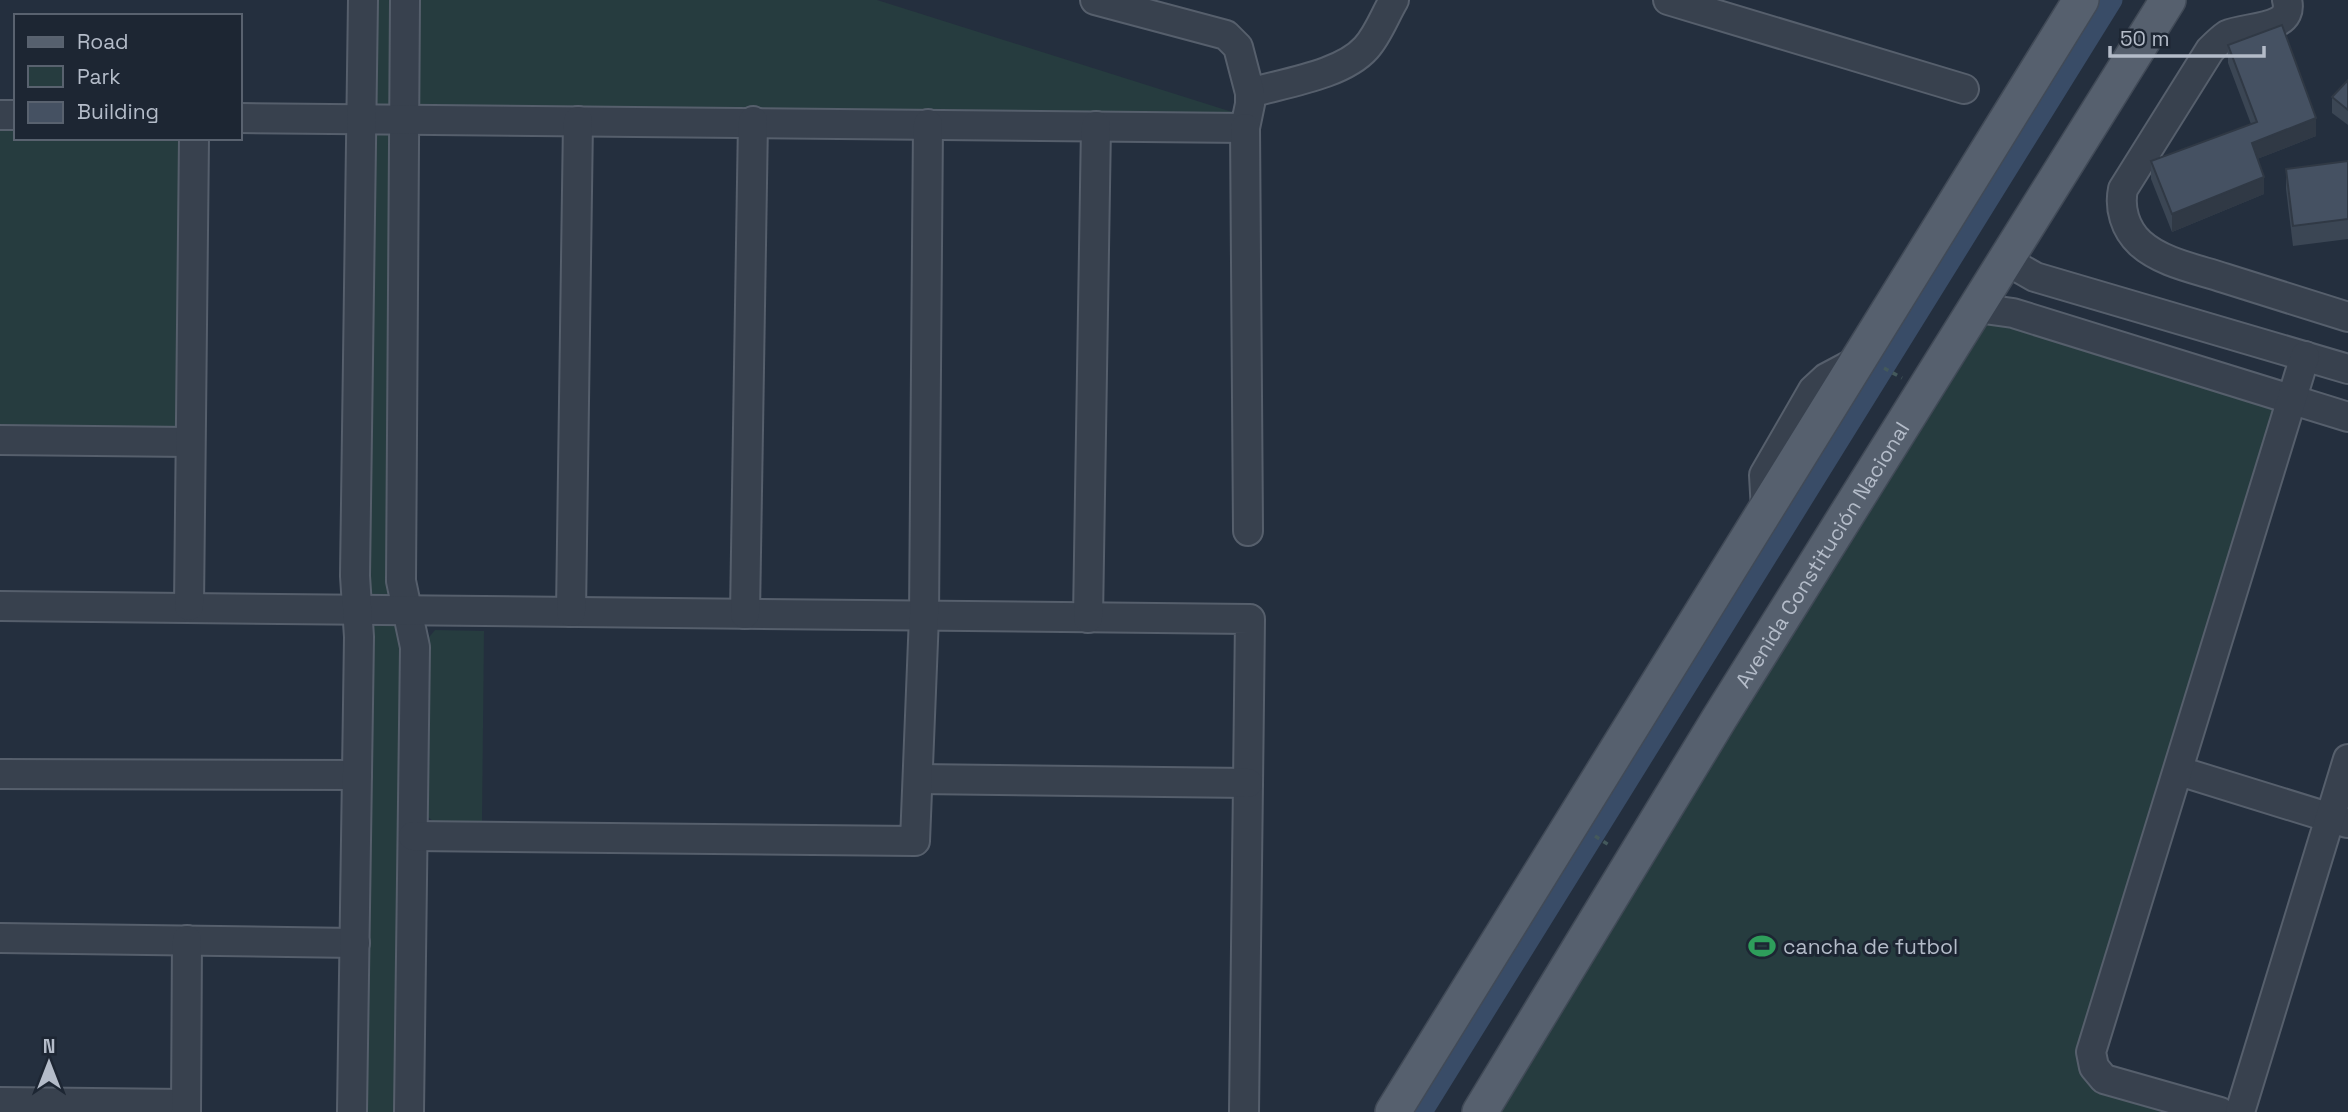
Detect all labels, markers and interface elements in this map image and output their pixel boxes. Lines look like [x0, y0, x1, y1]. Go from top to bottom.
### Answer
legend [14, 14, 242, 140]
scale bar [2110, 14, 2264, 58]
text: 50 m [2120, 25, 2170, 52]
text: Road [77, 28, 129, 55]
text: Park [77, 63, 121, 90]
text: Building [77, 98, 159, 125]
street label: Avenida Constitución Nacional [1729, 417, 1915, 692]
sports icon: cancha de futbol [1747, 931, 1777, 961]
place label: cancha de futbol [1783, 933, 1958, 960]
north arrow [14, 1028, 84, 1098]
text: N [43, 1034, 55, 1059]

